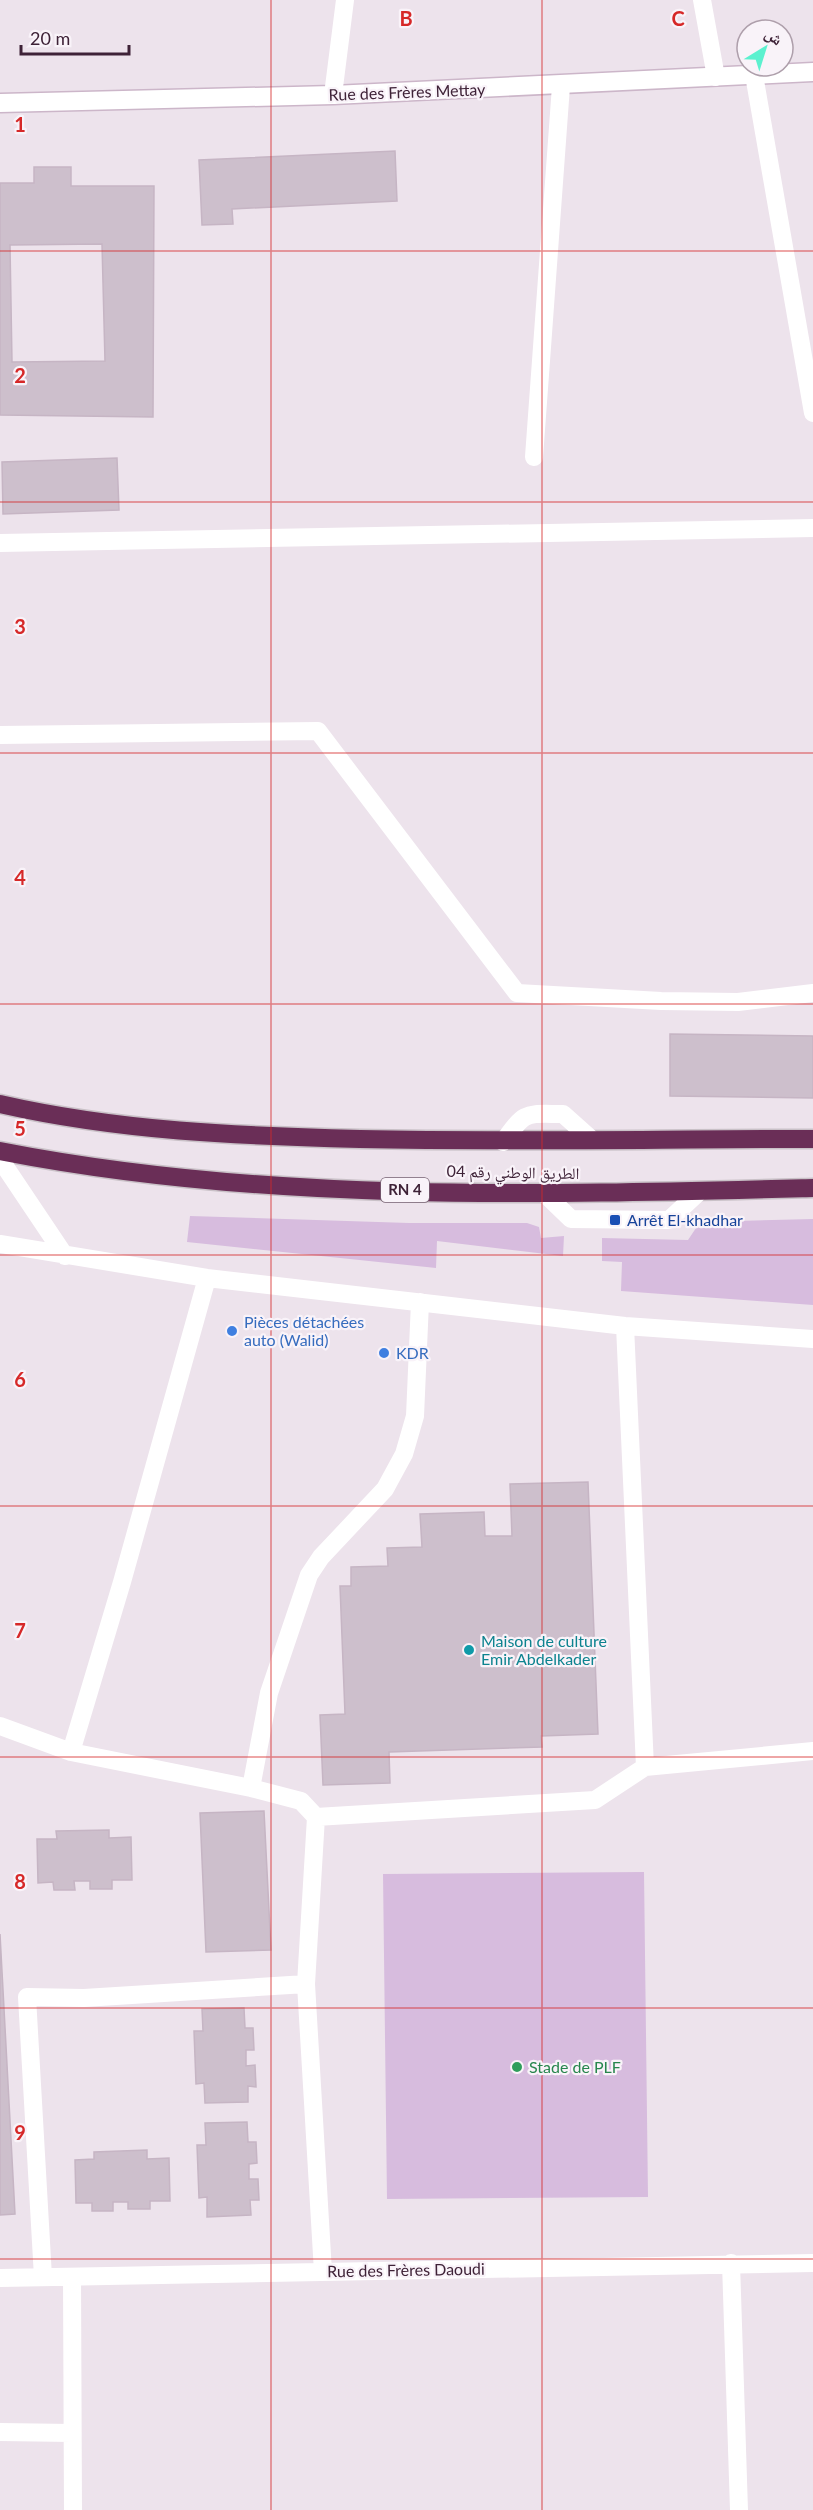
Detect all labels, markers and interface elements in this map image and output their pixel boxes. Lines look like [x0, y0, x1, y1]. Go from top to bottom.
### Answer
text: B [399, 6, 413, 30]
text: C [671, 6, 685, 30]
scale bar [21, 18, 129, 56]
north arrow [735, 18, 795, 78]
text: ش [761, 23, 787, 49]
text: 20 m [30, 27, 70, 49]
street label: Rue des Frères Mettay [328, 79, 486, 104]
text: 1 [14, 112, 26, 136]
text: 2 [14, 363, 26, 387]
text: 3 [14, 614, 26, 638]
text: 4 [14, 865, 26, 889]
text: 5 [14, 1116, 26, 1140]
street label: الطريق الوطني رقم 04 [446, 1161, 579, 1186]
road number: RN 4 [381, 1178, 429, 1202]
place label: Arrêt El-khadhar [627, 1210, 743, 1229]
marker: Arrêt El-khadhar [608, 1213, 622, 1227]
place label: Pièces détachées auto (Walid) [244, 1312, 364, 1349]
marker: Pièces détachées auto (Walid) [225, 1324, 239, 1338]
place label: KDR [396, 1343, 429, 1362]
marker: KDR [377, 1346, 391, 1360]
text: 6 [14, 1367, 26, 1391]
text: 7 [14, 1618, 26, 1642]
place label: Maison de culture Emir Abdelkader [481, 1631, 607, 1668]
marker: Maison de culture Emir Abdelkader [462, 1643, 476, 1657]
text: 8 [14, 1869, 26, 1893]
place label: Stade de PLF [529, 2057, 621, 2076]
marker: Stade de PLF [510, 2060, 524, 2074]
text: 9 [14, 2120, 26, 2144]
street label: Rue des Frères Daoudi [327, 2259, 485, 2280]

